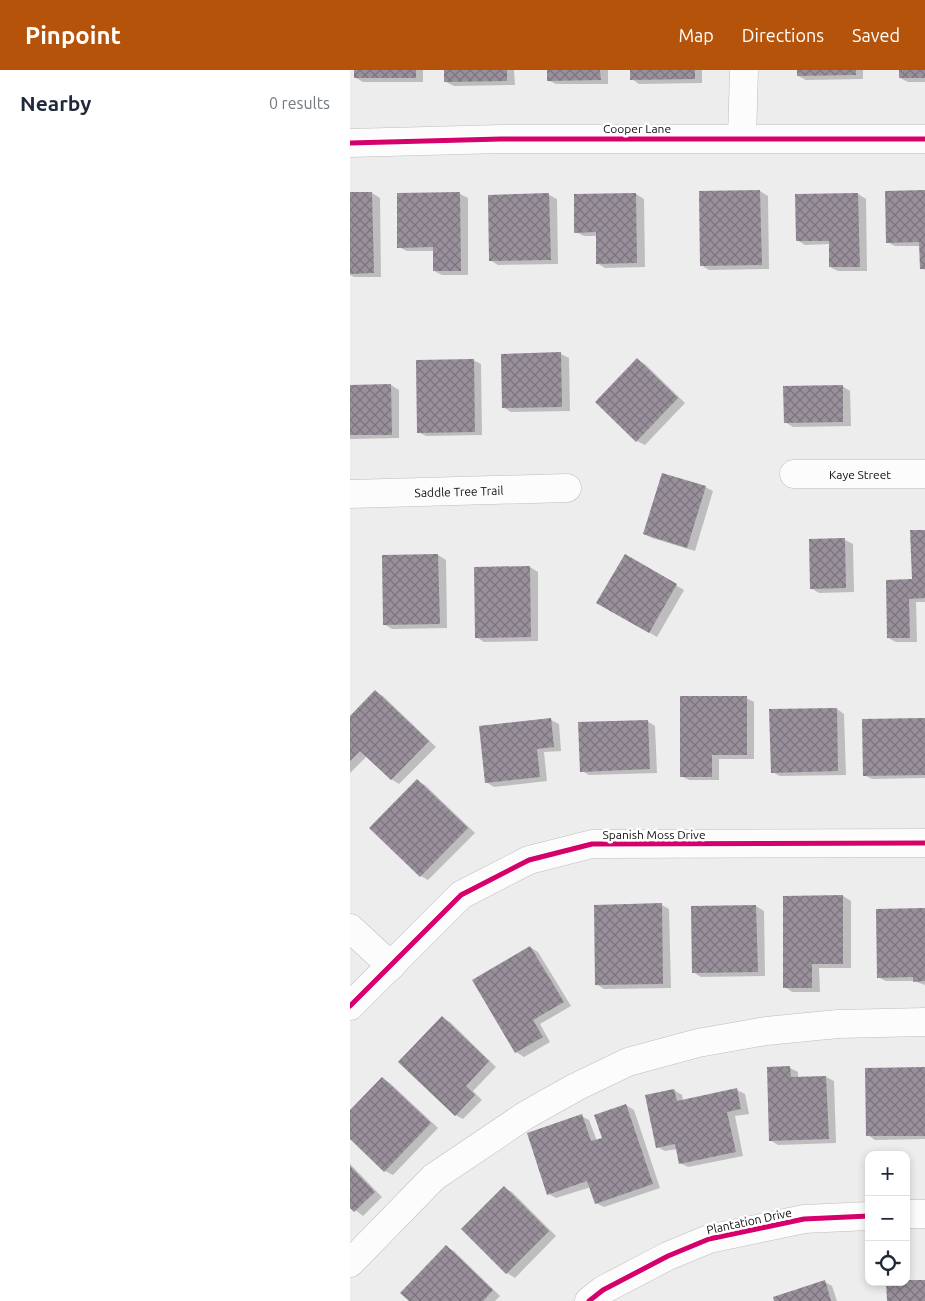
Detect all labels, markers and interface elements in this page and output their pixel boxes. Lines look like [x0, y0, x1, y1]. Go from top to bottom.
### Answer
text: Pinpoint [25, 22, 121, 49]
text: Map [678, 25, 714, 45]
text: Directions [742, 25, 824, 45]
text: Saved [852, 25, 900, 45]
text: Nearby [20, 91, 91, 115]
text: 0 results [269, 94, 330, 112]
street label: Cooper Lane [603, 122, 671, 135]
street label: Kaye Street [829, 468, 891, 481]
street label: Saddle Tree Trail [414, 483, 504, 499]
street label: Spanish Moss Drive [602, 828, 706, 841]
map controls [865, 1151, 910, 1286]
button: + [865, 1151, 910, 1196]
button: − [865, 1196, 910, 1241]
street label: Plantation Drive [705, 1206, 793, 1236]
button: locate [865, 1241, 910, 1286]

